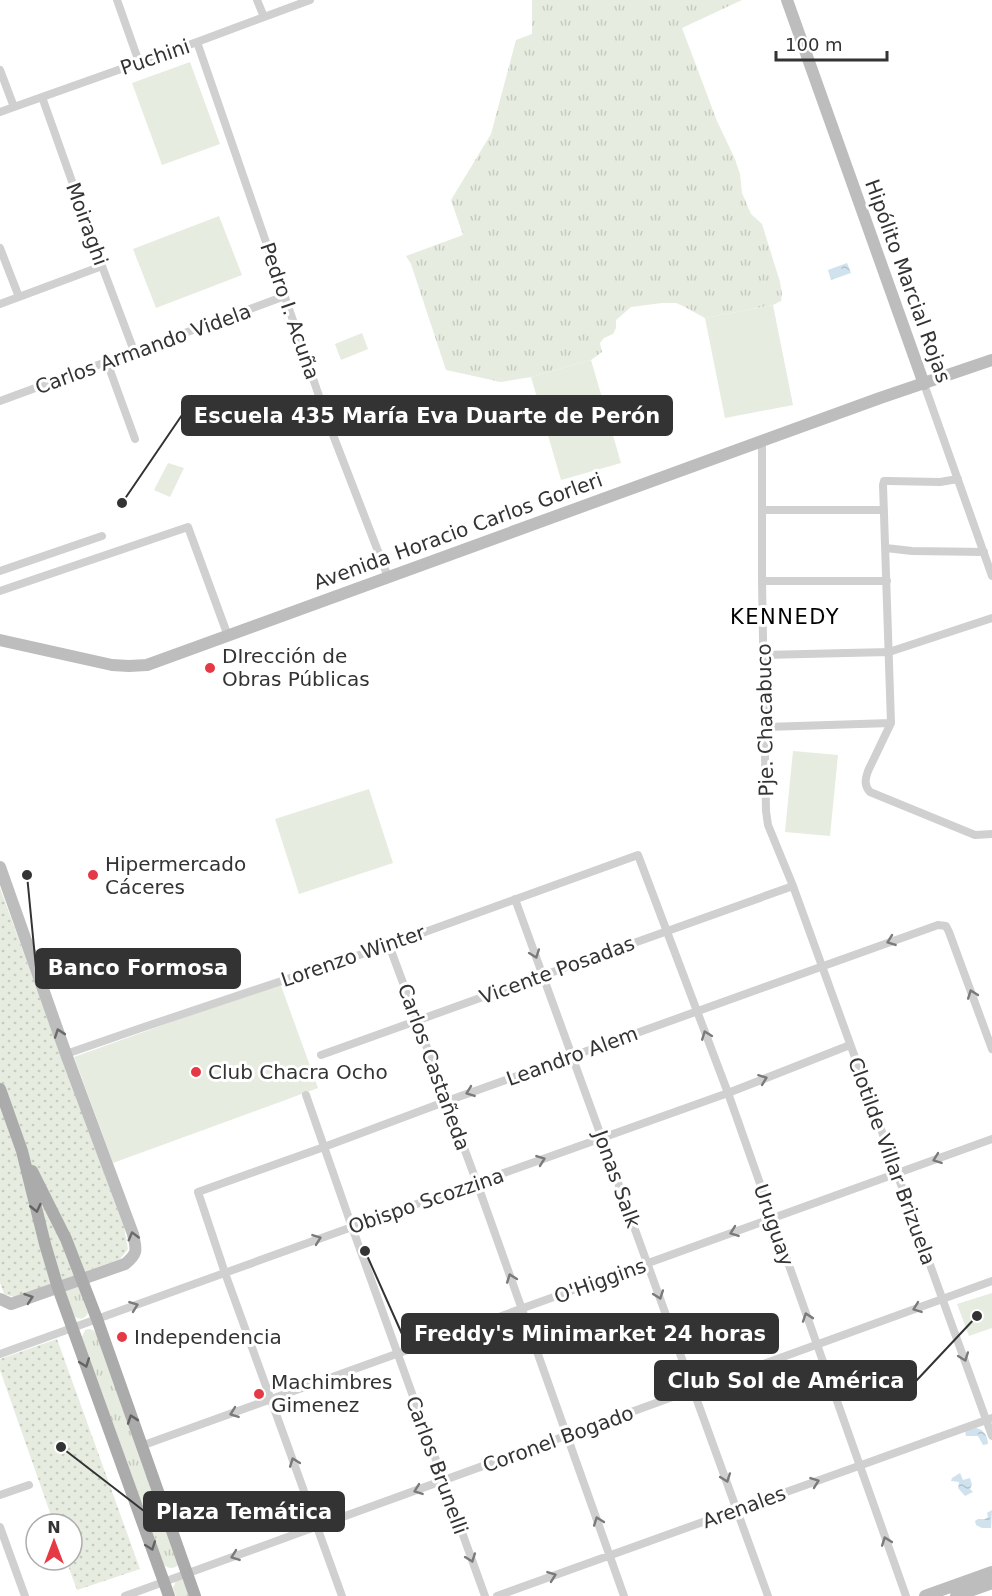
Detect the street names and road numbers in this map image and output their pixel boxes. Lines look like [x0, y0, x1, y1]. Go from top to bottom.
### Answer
street label: Puchini [117, 34, 193, 80]
street label: Hipólito Marcial Rojas [860, 176, 956, 386]
street label: Moiraghi [61, 179, 113, 269]
street label: Pedro I. Acuña [255, 239, 325, 383]
street label: Carlos Armando Videla [32, 299, 254, 399]
street label: Avenida Horacio Carlos Gorleri [310, 467, 606, 595]
street label: Pje. Chacabuco [752, 643, 778, 797]
street label: Lorenzo Winter [278, 920, 429, 992]
street label: Vicente Posadas [476, 931, 638, 1009]
street label: Carlos Castañeda [393, 980, 475, 1154]
street label: Leandro Alem [503, 1021, 641, 1091]
street label: Clotilde Villar Brizuela [843, 1054, 941, 1268]
street label: Jonas Salk [588, 1125, 646, 1231]
street label: Obispo Scozzina [345, 1163, 507, 1239]
street label: Uruguay [749, 1181, 799, 1269]
street label: O'Higgins [551, 1253, 649, 1309]
street label: Carlos Brunelli [401, 1393, 473, 1537]
street label: Coronel Bogado [479, 1401, 637, 1477]
street label: Arenales [699, 1481, 789, 1533]

